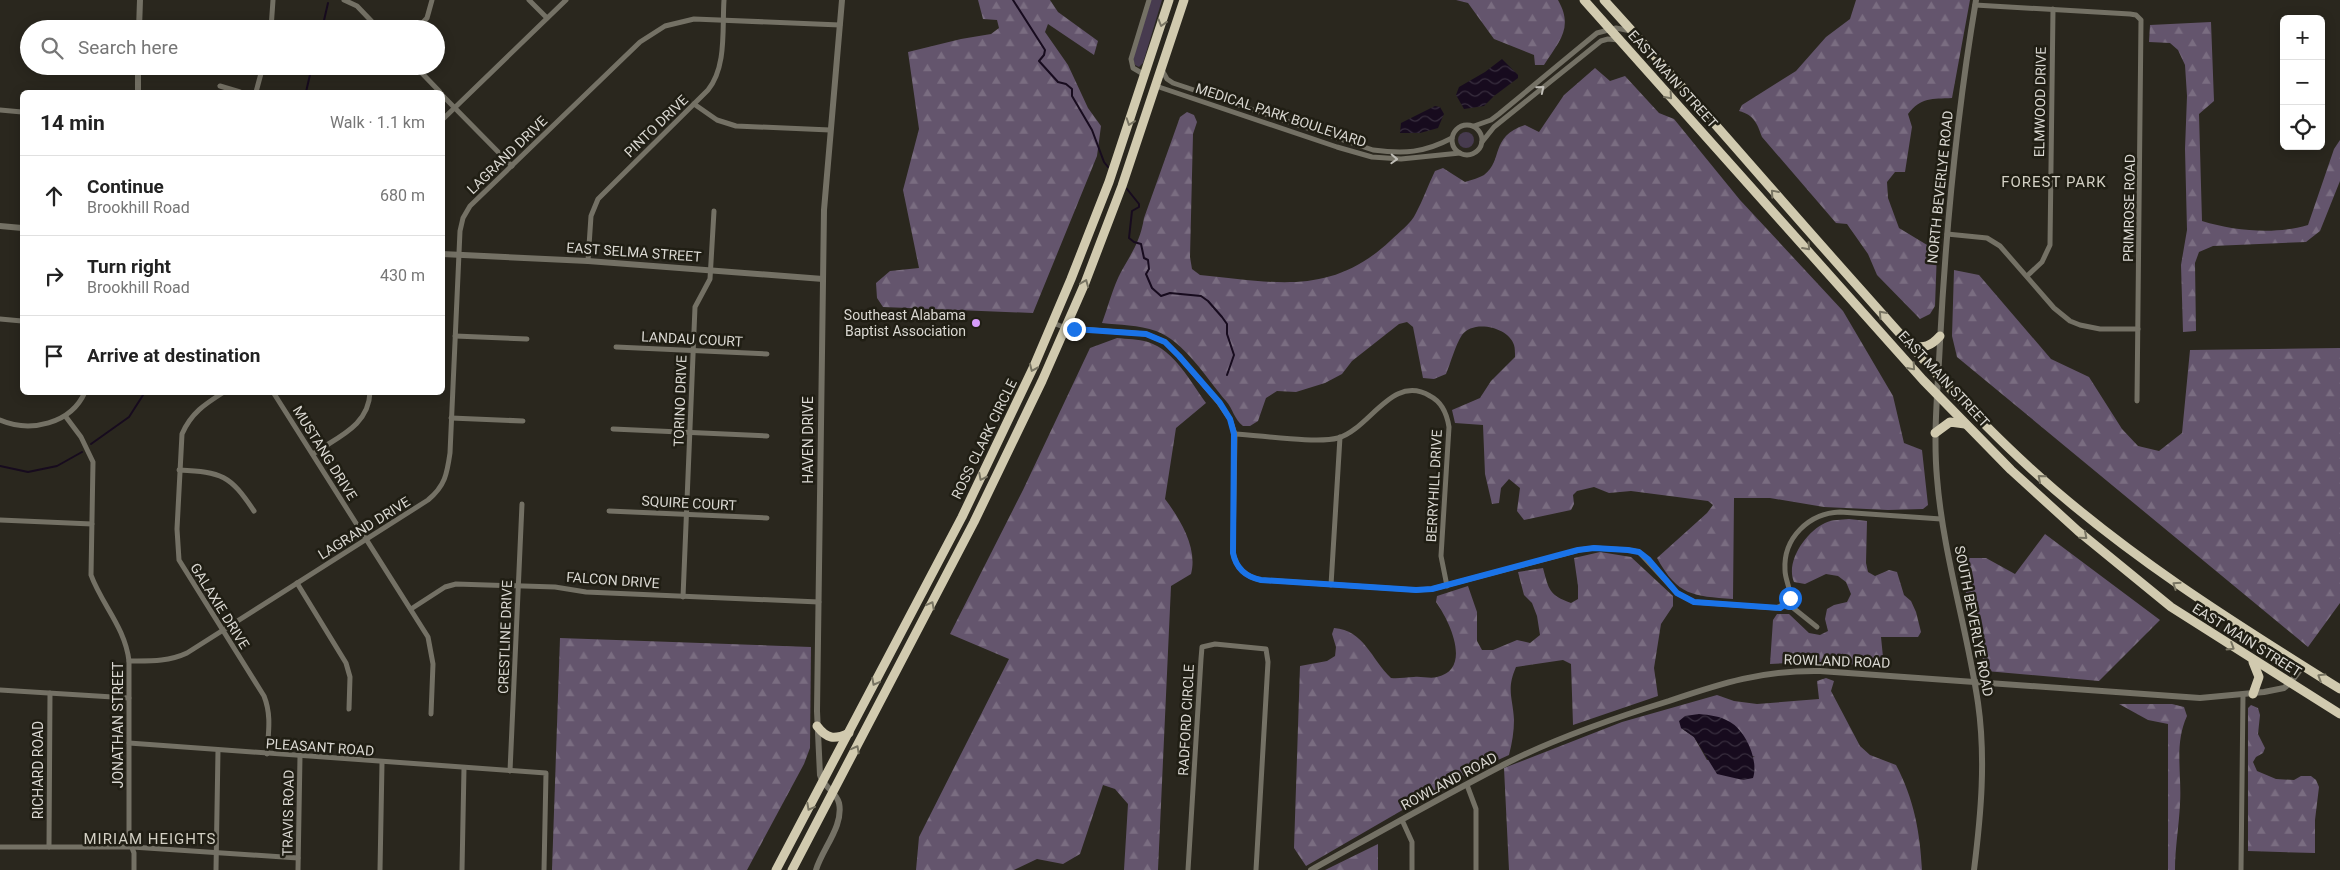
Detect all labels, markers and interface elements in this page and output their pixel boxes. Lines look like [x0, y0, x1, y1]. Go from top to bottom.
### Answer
map controls [2280, 15, 2325, 150]
button: + [2280, 15, 2325, 60]
one-way arrow [1158, 18, 1168, 26]
search box [20, 20, 445, 75]
street label: EAST MAIN STREET [1625, 27, 1721, 131]
icon: search [38, 34, 66, 62]
text: Search here [78, 36, 178, 59]
street label: ELMWOOD DRIVE [2031, 47, 2049, 157]
button: − [2280, 60, 2325, 105]
street label: MEDICAL PARK BOULEVARD [1194, 80, 1368, 150]
one-way arrow [1535, 87, 1544, 95]
one-way arrow [1663, 90, 1672, 99]
street label: PINTO DRIVE [621, 92, 691, 160]
button: locate [2280, 105, 2325, 150]
street label: NORTH BEVERLYE ROAD [1924, 110, 1956, 264]
text: 14 min [40, 111, 105, 135]
text: Walk · 1.1 km [330, 113, 425, 132]
street label: LAGRAND DRIVE [464, 113, 550, 197]
one-way arrow [1126, 117, 1136, 125]
one-way arrow [1390, 154, 1398, 164]
street label: PRIMROSE ROAD [2120, 154, 2138, 262]
district label: FOREST PARK [2001, 173, 2107, 191]
text: Continue [87, 175, 164, 198]
icon: ahead [40, 182, 68, 210]
text: 680 m [380, 186, 425, 205]
one-way arrow [1771, 189, 1780, 198]
text: Brookhill Road [87, 198, 190, 217]
street label: EAST SELMA STREET [566, 239, 703, 265]
one-way arrow [1801, 242, 1810, 251]
text: Turn right [87, 255, 171, 278]
icon: right [40, 262, 68, 290]
text: 430 m [380, 266, 425, 285]
text: Brookhill Road [87, 278, 190, 297]
one-way arrow [1078, 279, 1089, 288]
place label: Southeast Alabama Baptist Association [844, 307, 966, 339]
one-way arrow [1879, 311, 1888, 320]
marker: Southeast Alabama Baptist Association [970, 317, 982, 329]
route end [1063, 318, 1086, 341]
street label: LANDAU COURT [641, 328, 744, 350]
street label: EAST MAIN STREET [1895, 328, 1993, 431]
icon: arrive [40, 342, 68, 370]
text: Arrive at destination [87, 344, 260, 367]
street label: TORINO DRIVE [670, 355, 690, 447]
one-way arrow [1906, 361, 1915, 370]
one-way arrow [1029, 363, 1040, 372]
street label: ROSS CLARK CIRCLE [948, 376, 1020, 502]
street label: HAVEN DRIVE [800, 396, 816, 484]
street label: MUSTANG DRIVE [290, 403, 360, 503]
street label: BERRYHILL DRIVE [1423, 429, 1445, 543]
one-way arrow [978, 472, 988, 481]
one-way arrow [2037, 475, 2046, 484]
street label: LAGRAND DRIVE [315, 493, 413, 563]
street label: SQUIRE COURT [641, 493, 738, 514]
one-way arrow [2078, 530, 2087, 539]
street label: SOUTH BEVERLYE ROAD [1952, 544, 1996, 698]
street label: GALAXIE DRIVE [187, 560, 253, 652]
street label: FALCON DRIVE [566, 569, 660, 591]
street label: CRESTLINE DRIVE [495, 580, 515, 694]
one-way arrow [2172, 582, 2182, 591]
route start [1779, 587, 1802, 610]
street label: EAST MAIN STREET [2190, 600, 2305, 680]
one-way arrow [925, 601, 935, 610]
one-way arrow [2226, 640, 2235, 650]
street label: ROWLAND ROAD [1783, 651, 1891, 671]
street label: JONATHAN STREET [110, 661, 126, 788]
street label: RADFORD CIRCLE [1175, 664, 1197, 776]
one-way arrow [2318, 674, 2327, 684]
one-way arrow [871, 677, 881, 686]
street label: RICHARD ROAD [30, 721, 46, 819]
street label: PLEASANT ROAD [265, 735, 375, 759]
one-way arrow [850, 746, 860, 755]
street label: ROWLAND ROAD [1398, 749, 1500, 813]
street label: TRAVIS ROAD [279, 770, 297, 856]
one-way arrow [806, 802, 816, 811]
district label: MIRIAM HEIGHTS [84, 830, 216, 848]

